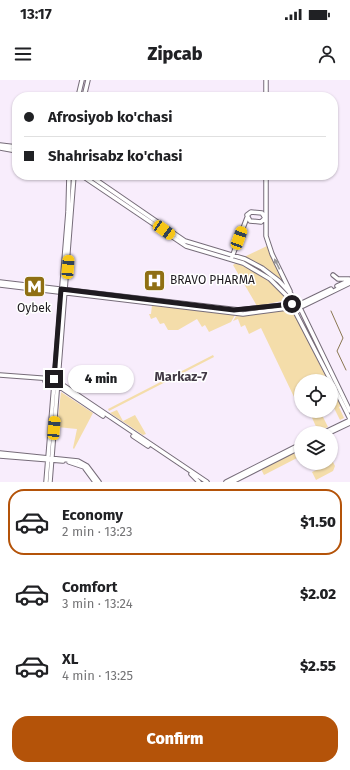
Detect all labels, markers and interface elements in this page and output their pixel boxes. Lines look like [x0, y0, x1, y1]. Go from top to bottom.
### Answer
text: 13:17 [20, 5, 52, 23]
icon: menu [12, 43, 34, 65]
text: Zipcab [148, 43, 202, 65]
icon: person [316, 43, 338, 65]
text: Afrosiyob ko'chasi [48, 108, 172, 126]
text: Shahrisabz ko'chasi [48, 147, 182, 165]
car [151, 218, 177, 242]
car [229, 225, 249, 251]
car [61, 255, 75, 279]
one-way arrow [274, 258, 280, 270]
hospital icon: BRAVO PHARMA [142, 267, 168, 293]
place label: BRAVO PHARMA [170, 273, 255, 287]
metro station icon: Oybek [21, 274, 47, 300]
route start [283, 295, 301, 313]
place label: Oybek [17, 301, 52, 315]
callout: 4 min [68, 365, 134, 393]
district label: Markaz-7 [155, 369, 207, 384]
route end [45, 370, 63, 388]
text: 4 min [85, 371, 117, 386]
map controls [294, 374, 338, 470]
button: locate [294, 374, 338, 418]
car [47, 416, 61, 440]
button: layers [294, 426, 338, 470]
icon: car [14, 504, 50, 540]
text: Economy [62, 506, 123, 524]
text: $1.50 [300, 513, 336, 531]
text: 2 min · 13:23 [62, 524, 132, 539]
icon: car [14, 576, 50, 612]
text: Comfort [62, 578, 118, 596]
text: $2.02 [300, 585, 336, 603]
text: 3 min · 13:24 [62, 596, 133, 611]
icon: car [14, 648, 50, 684]
text: XL [62, 650, 78, 668]
text: $2.55 [300, 657, 336, 675]
text: 4 min · 13:25 [62, 668, 133, 683]
button: Confirm [12, 716, 338, 762]

